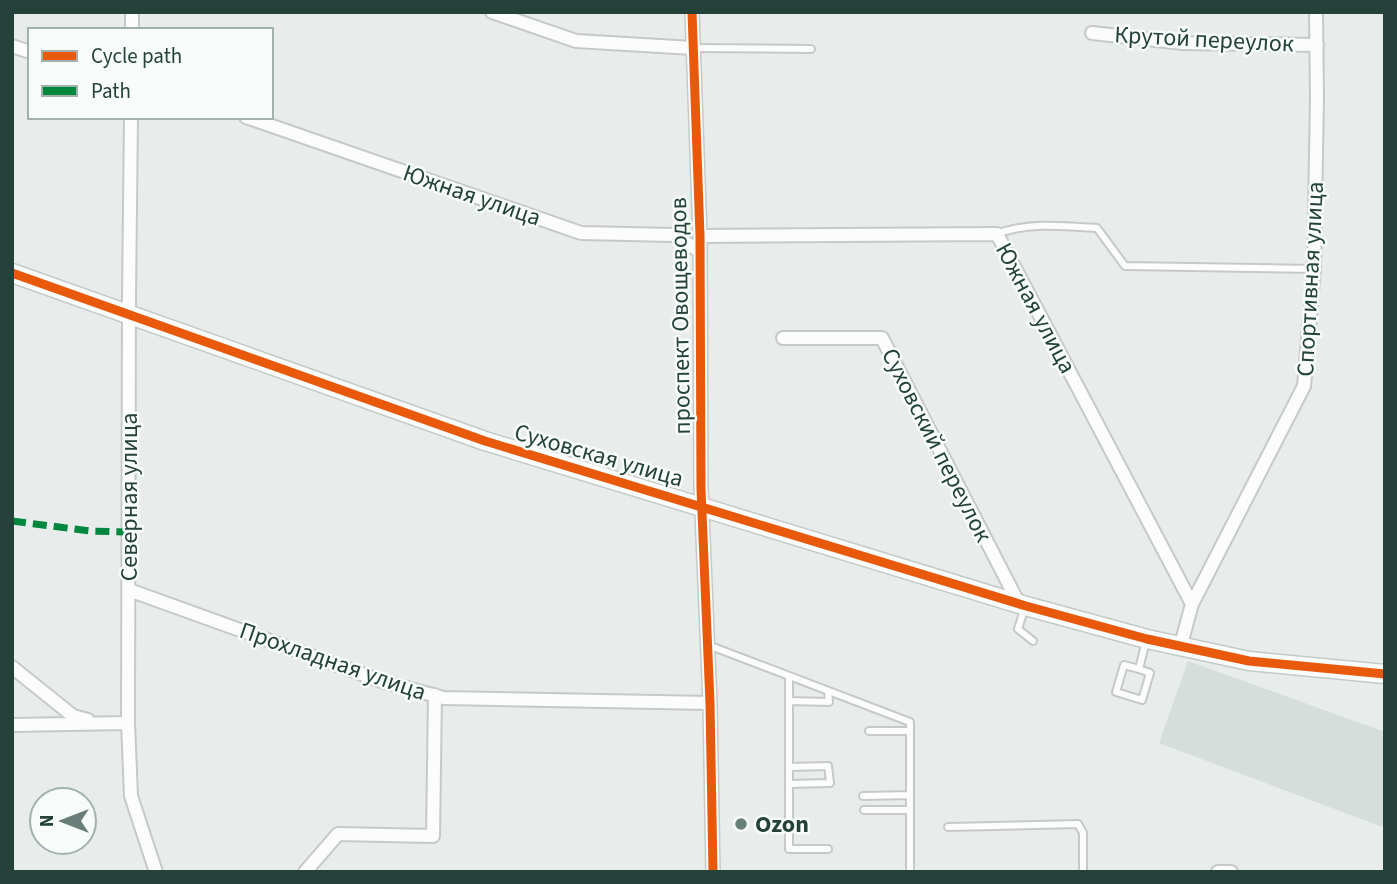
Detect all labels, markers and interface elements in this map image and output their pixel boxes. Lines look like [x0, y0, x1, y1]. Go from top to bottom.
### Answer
street label: Крутой переулок [1113, 17, 1295, 62]
legend [28, 28, 273, 119]
text: Cycle path [91, 41, 182, 71]
text: Path [91, 76, 131, 106]
street label: Южная улица [398, 156, 546, 235]
street label: Спортивная улица [1288, 181, 1333, 377]
street label: проспект Овощеводов [661, 197, 700, 435]
street label: Южная улица [986, 237, 1085, 380]
street label: Суховский переулок [872, 342, 1001, 548]
street label: Северная улица [112, 413, 147, 581]
street label: Суховская улица [510, 415, 688, 496]
street label: Прохладная улица [235, 613, 431, 710]
north arrow [28, 786, 98, 856]
place label: Ozon [755, 807, 809, 842]
text: N [34, 815, 61, 827]
marker: Ozon [733, 816, 749, 832]

